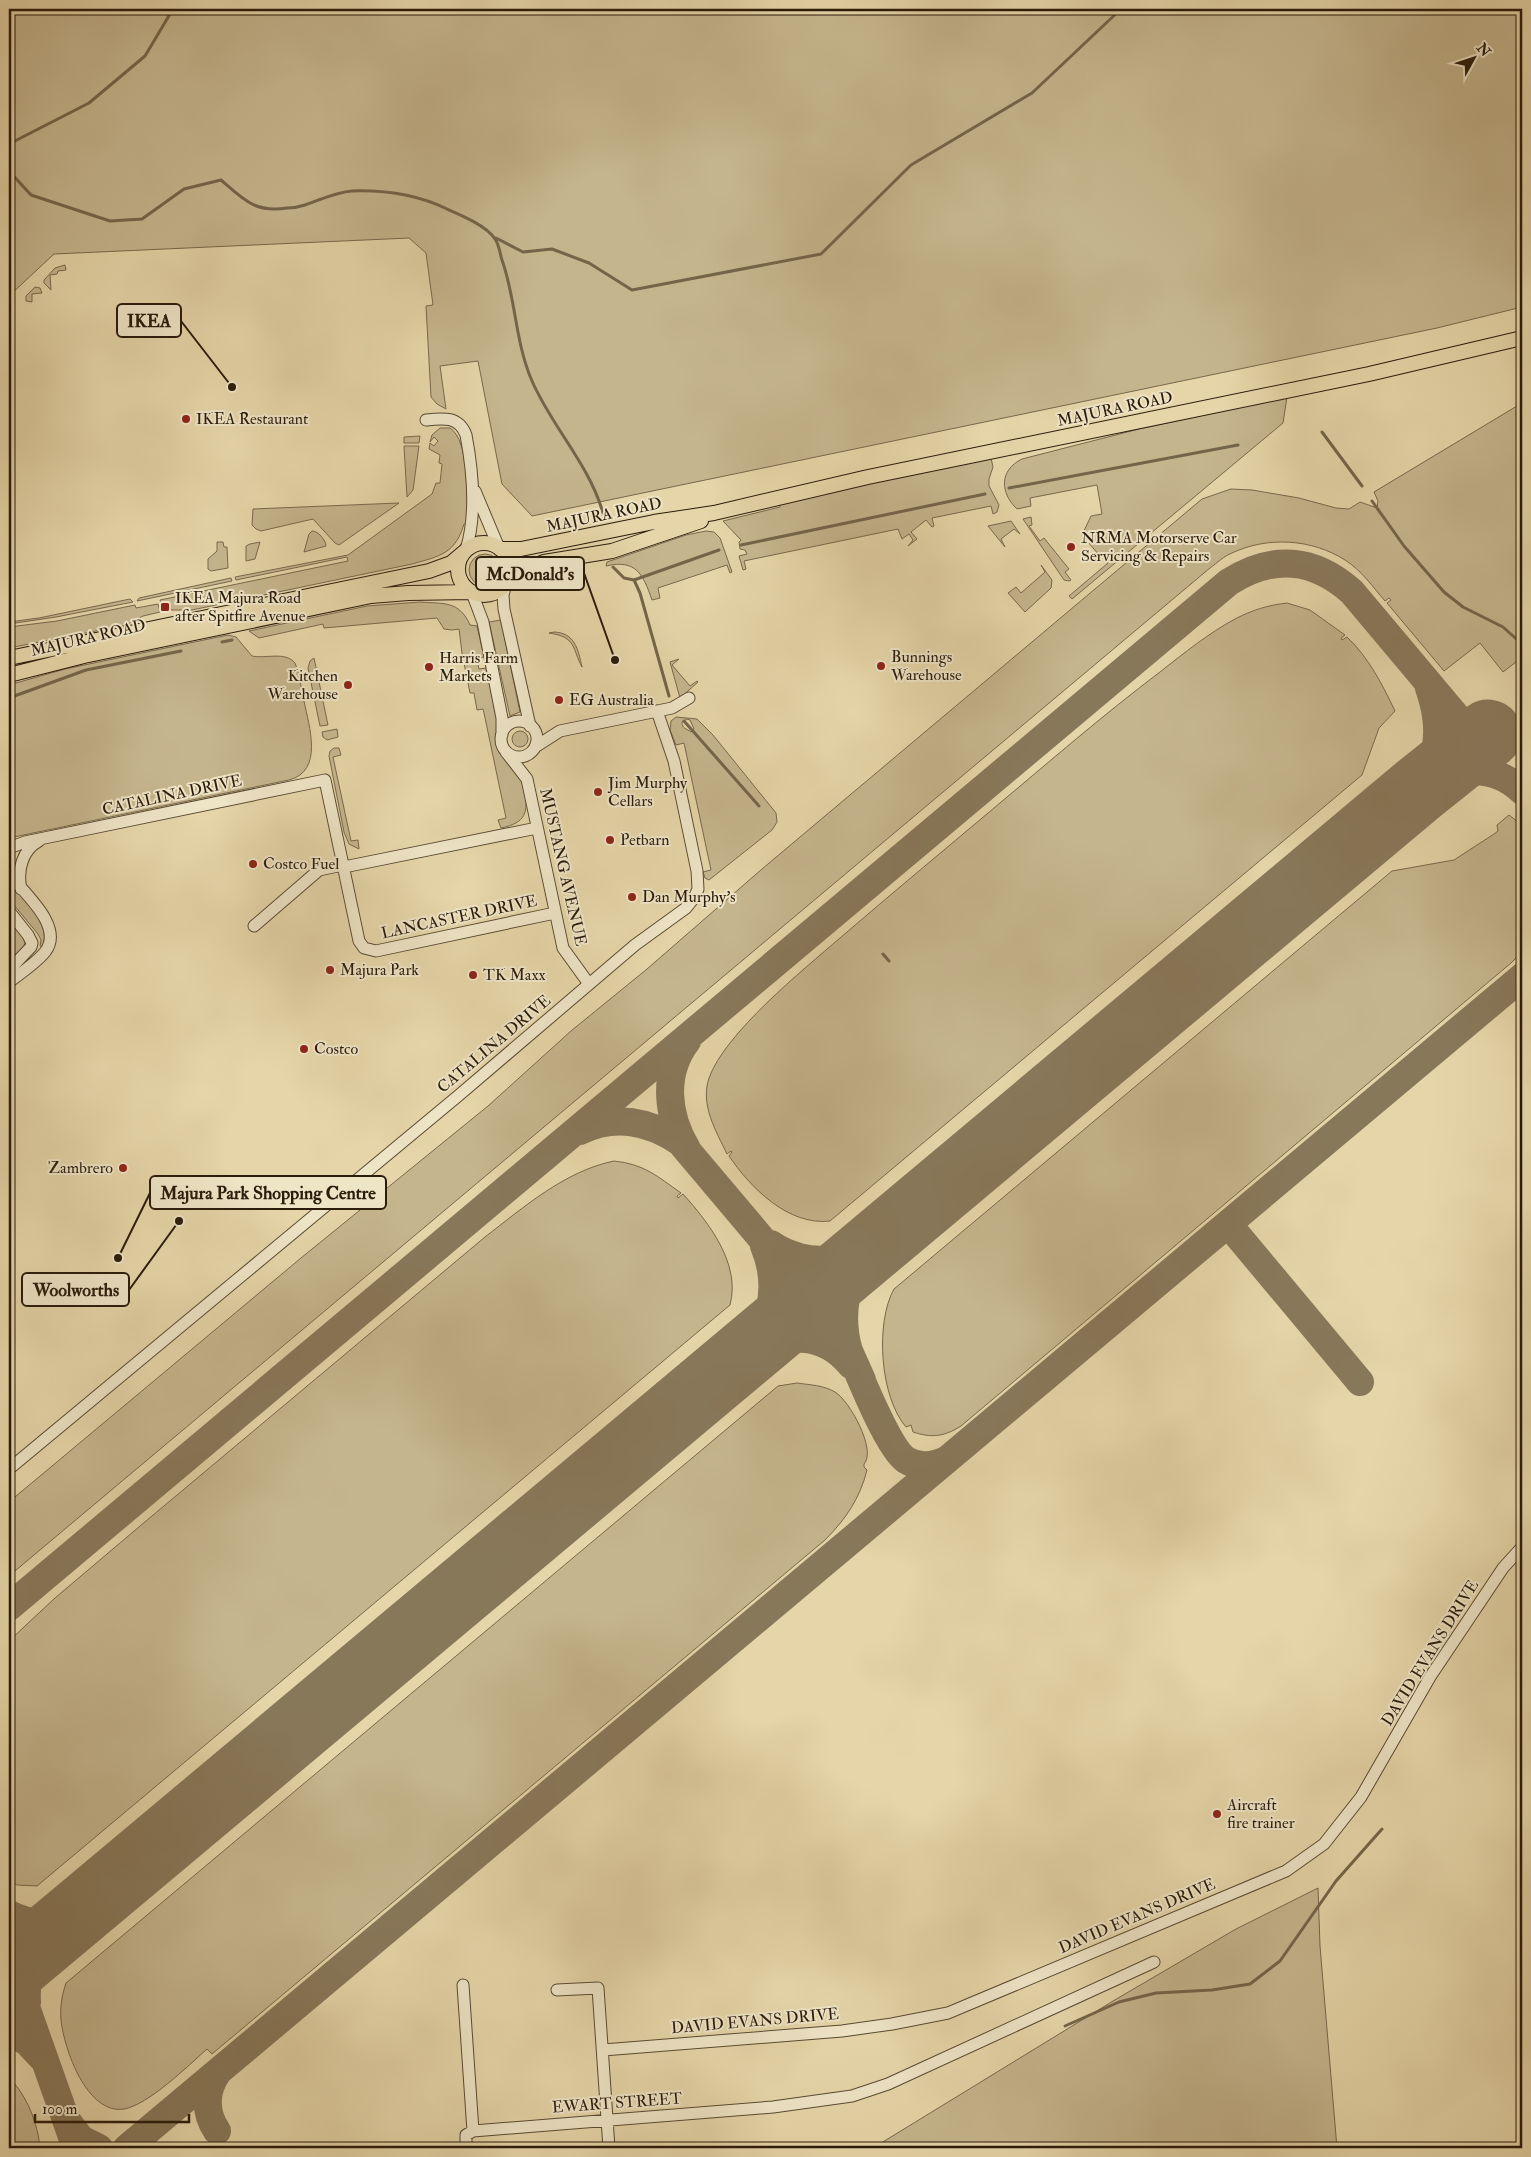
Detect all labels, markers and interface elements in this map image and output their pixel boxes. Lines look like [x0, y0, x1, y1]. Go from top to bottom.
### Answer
north arrow [1448, 32, 1498, 82]
text: N [1472, 39, 1494, 61]
callout: IKEA [117, 304, 181, 337]
text: IKEA [127, 310, 172, 333]
street label: MAJURA ROAD [1056, 387, 1175, 432]
place label: IKEA Restaurant [196, 409, 308, 429]
marker: IKEA Restaurant [180, 413, 192, 425]
street label: MAJURA ROAD [545, 493, 664, 538]
place label: NRMA Motorserve Car Servicing & Repairs [1081, 528, 1237, 567]
marker: NRMA Motorserve Car Servicing & Repairs [1065, 541, 1077, 553]
callout: McDonald's [476, 557, 584, 590]
text: McDonald's [485, 563, 574, 586]
place label: IKEA Majura Road after Spitfire Avenue [175, 588, 306, 627]
marker: IKEA Majura Road after Spitfire Avenue [159, 601, 171, 613]
street label: MAJURA ROAD [29, 615, 148, 662]
place label: Bunnings Warehouse [890, 647, 962, 685]
place label: Harris Farm Markets [439, 648, 519, 686]
marker: Bunnings Warehouse [875, 660, 887, 672]
marker: Harris Farm Markets [423, 661, 435, 673]
place label: Kitchen Warehouse [266, 666, 338, 704]
marker: Kitchen Warehouse [342, 679, 354, 691]
place label: EG Australia [569, 690, 654, 710]
marker: EG Australia [553, 694, 565, 706]
street label: CATALINA DRIVE [100, 770, 244, 820]
place label: Jim Murphy Cellars [607, 773, 688, 811]
street label: MUSTANG AVENUE [535, 786, 591, 948]
marker: Jim Murphy Cellars [592, 786, 604, 798]
place label: Petbarn [620, 830, 669, 850]
marker: Petbarn [604, 834, 616, 846]
place label: Costco Fuel [263, 854, 339, 874]
marker: Costco Fuel [247, 858, 259, 870]
place label: Dan Murphy's [642, 887, 736, 908]
street label: LANCASTER DRIVE [379, 891, 539, 943]
marker: Dan Murphy's [626, 891, 638, 903]
place label: Majura Park [340, 960, 419, 980]
marker: Majura Park [324, 964, 336, 976]
place label: TK Maxx [483, 965, 546, 985]
marker: TK Maxx [467, 969, 479, 981]
street label: CATALINA DRIVE [433, 991, 555, 1097]
place label: Costco [314, 1039, 358, 1059]
marker: Costco [298, 1043, 310, 1055]
place label: Zambrero [48, 1158, 113, 1178]
marker: Zambrero [117, 1162, 129, 1174]
callout: Majura Park Shopping Centre [150, 1176, 386, 1209]
text: Majura Park Shopping Centre [159, 1182, 376, 1205]
callout: Woolworths [22, 1273, 129, 1306]
text: Woolworths [32, 1279, 119, 1302]
street label: DAVID EVANS DRIVE [1377, 1576, 1483, 1730]
place label: Aircraft fire trainer [1226, 1795, 1295, 1833]
marker: Aircraft fire trainer [1211, 1808, 1223, 1820]
street label: DAVID EVANS DRIVE [1056, 1874, 1218, 1958]
street label: DAVID EVANS DRIVE [670, 2004, 840, 2038]
street label: EWART STREET [551, 2088, 683, 2118]
scale bar [35, 2092, 189, 2124]
text: 100 m [42, 2100, 78, 2119]

